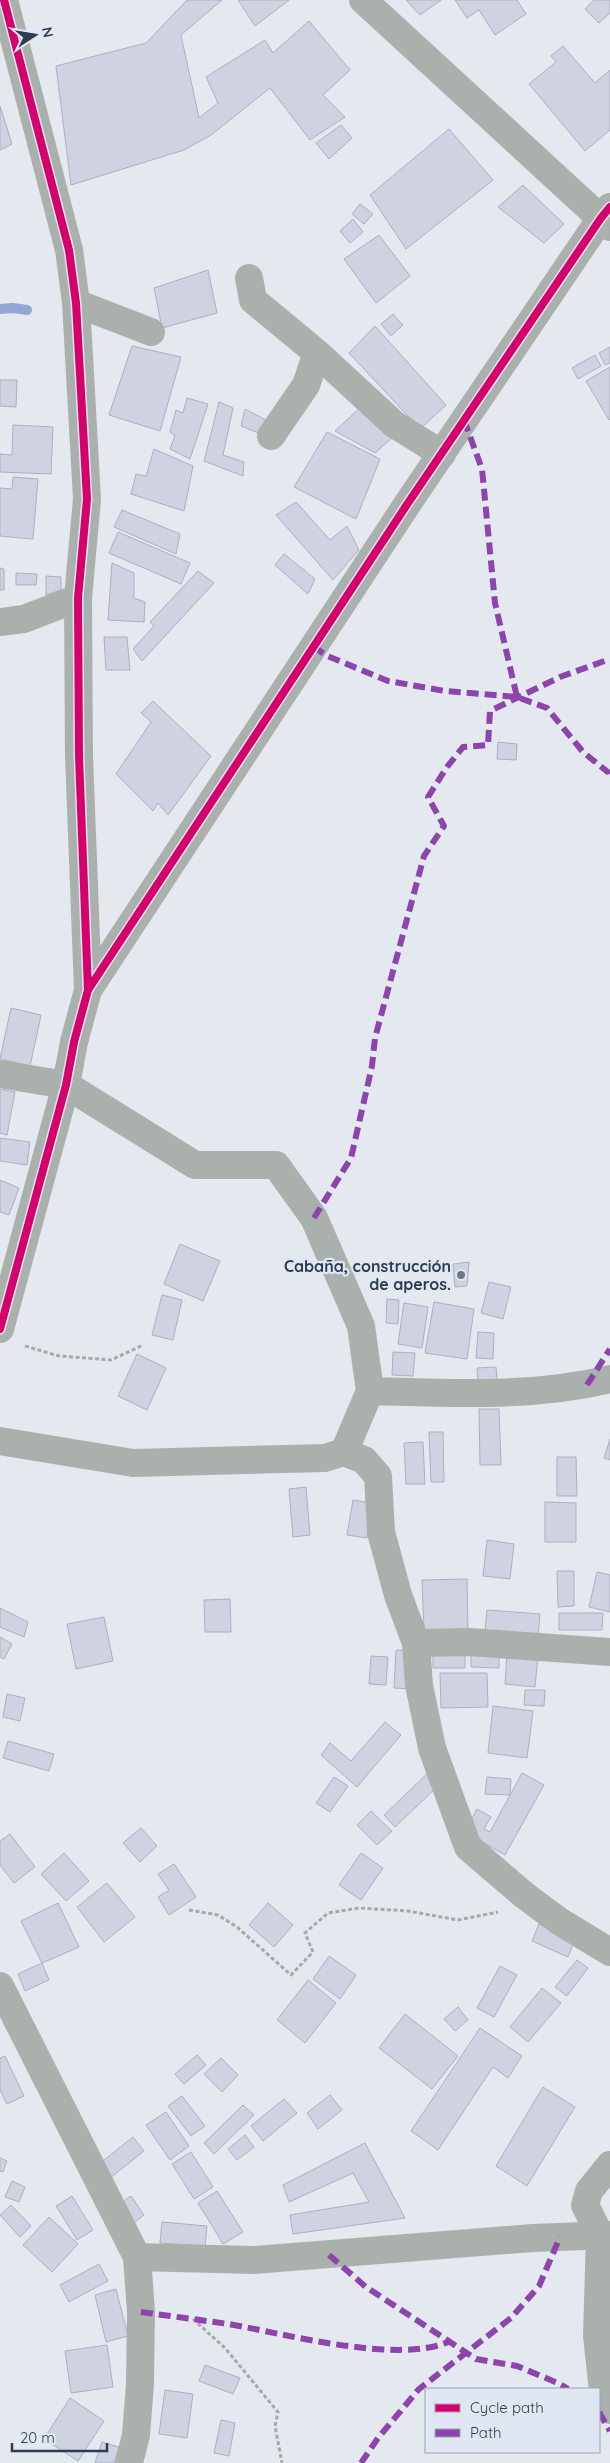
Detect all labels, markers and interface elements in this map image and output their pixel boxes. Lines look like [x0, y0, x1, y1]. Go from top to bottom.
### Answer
north arrow [10, 10, 60, 60]
text: N [38, 25, 58, 39]
place label: Cabaña, construcción de aperos. [284, 1256, 451, 1294]
marker: Cabaña, construcción de aperos. [455, 1269, 467, 1281]
legend [425, 2388, 600, 2453]
text: Cycle path [470, 2398, 544, 2417]
scale bar [12, 2420, 108, 2452]
text: Path [470, 2423, 502, 2442]
text: 20 m [20, 2428, 55, 2447]

